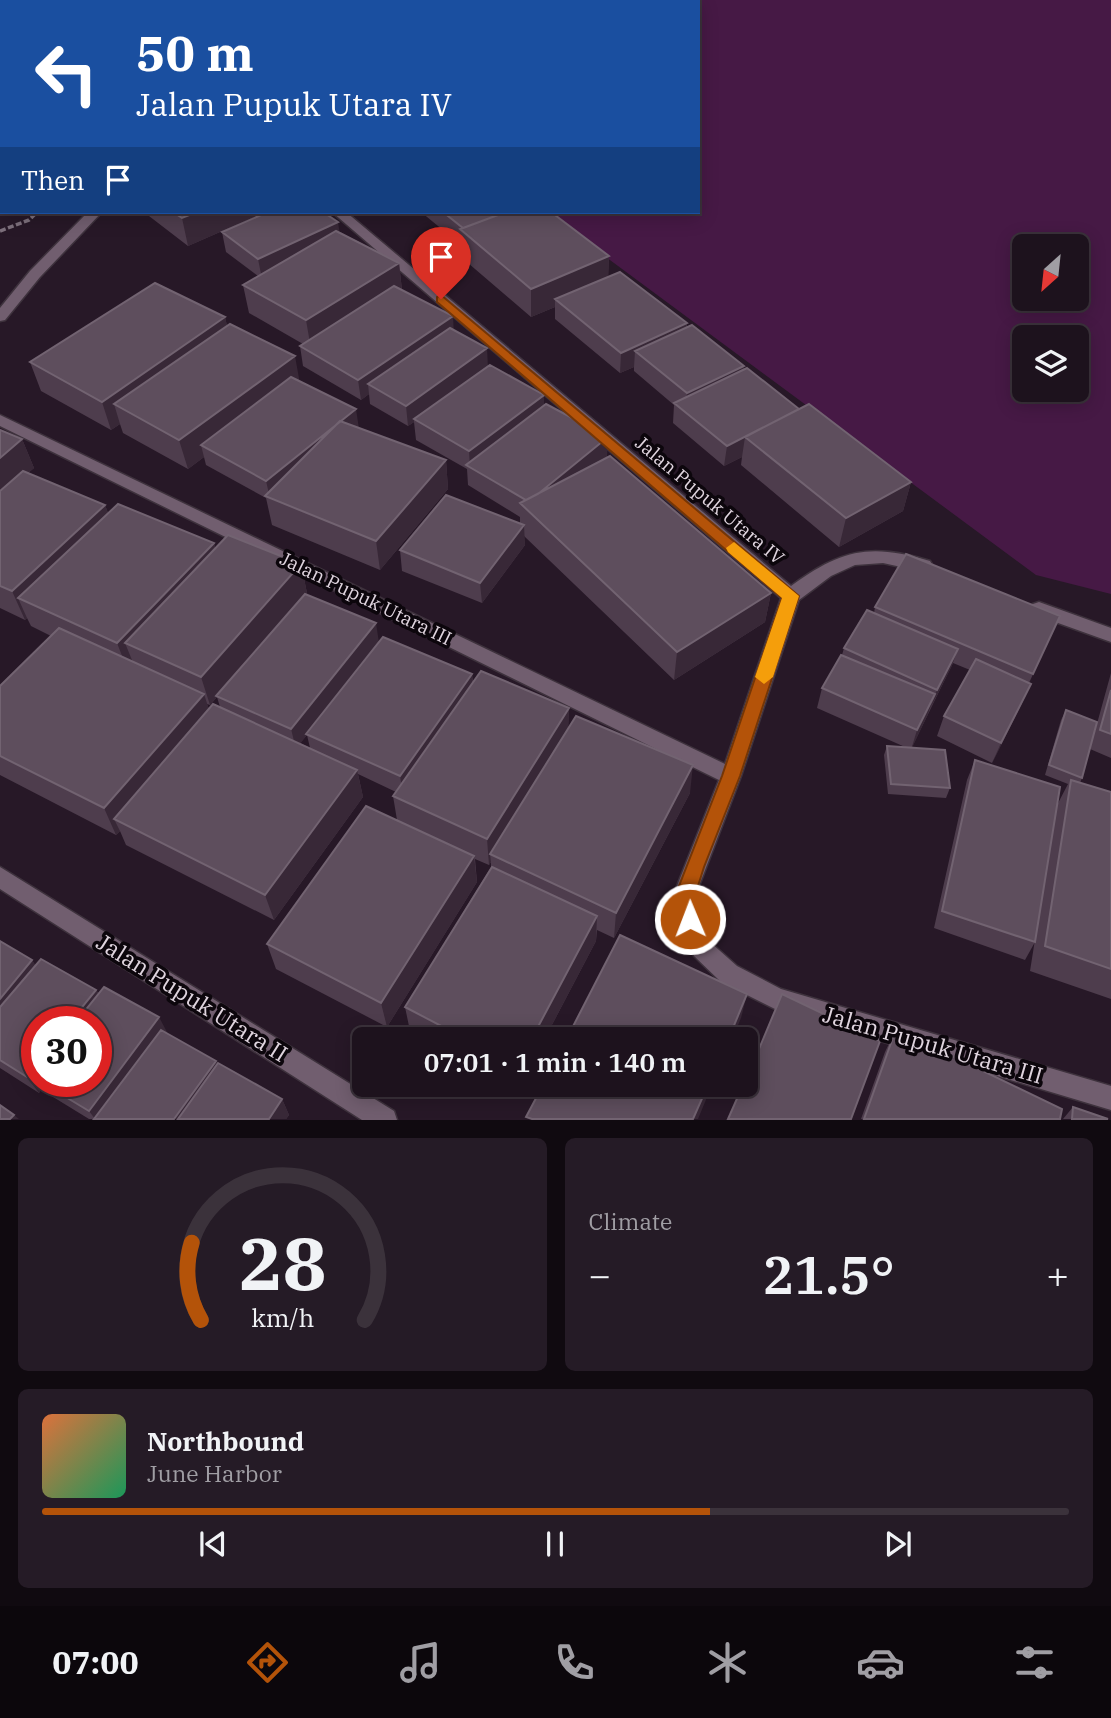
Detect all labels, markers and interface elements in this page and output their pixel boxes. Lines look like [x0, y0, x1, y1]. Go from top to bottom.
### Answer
text: 50 m [136, 21, 254, 84]
icon: left [21, 28, 112, 119]
text: Jalan Pupuk Utara IV [136, 83, 452, 125]
icon: arrive [99, 161, 137, 199]
text: Then [21, 163, 85, 197]
pin [411, 227, 471, 299]
north arrow [1012, 234, 1088, 312]
map controls [1012, 234, 1089, 402]
icon: arrive [422, 238, 460, 276]
button: layers [1012, 325, 1089, 402]
street label: Jalan Pupuk Utara IV [630, 431, 790, 570]
street label: Jalan Pupuk Utara III [276, 546, 456, 650]
position arrow [653, 882, 727, 956]
street label: Jalan Pupuk Utara II [91, 926, 294, 1068]
street label: Jalan Pupuk Utara III [820, 998, 1047, 1090]
speed limit sign: 30 [21, 1006, 112, 1097]
text: 07:01 · 1 min · 140 m [424, 1045, 686, 1079]
text: Climate [589, 1206, 672, 1236]
text: 28 [239, 1216, 326, 1311]
text: 21.5° [763, 1241, 895, 1308]
text: − [589, 1250, 611, 1299]
text: + [1046, 1250, 1069, 1299]
text: km/h [251, 1301, 314, 1334]
text: Northbound [147, 1424, 304, 1458]
text: June Harbor [147, 1458, 282, 1488]
icon: previous [194, 1525, 232, 1563]
icon: pause [536, 1525, 574, 1563]
icon: next [879, 1525, 917, 1563]
icon: directions [243, 1638, 292, 1687]
icon: music [396, 1638, 445, 1687]
icon: phone [550, 1638, 599, 1687]
icon: climate [703, 1638, 752, 1687]
icon: car [856, 1638, 905, 1687]
icon: filters [1010, 1638, 1059, 1687]
text: 07:00 [52, 1641, 139, 1683]

